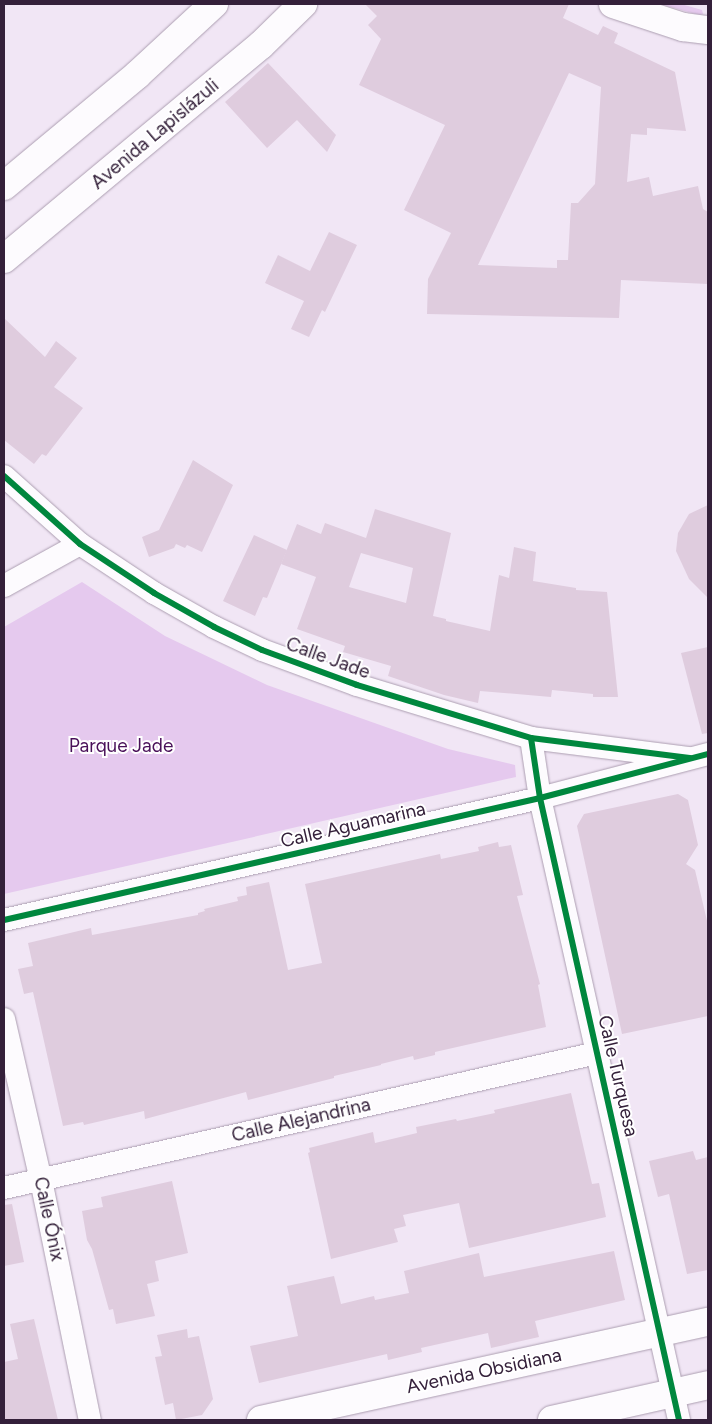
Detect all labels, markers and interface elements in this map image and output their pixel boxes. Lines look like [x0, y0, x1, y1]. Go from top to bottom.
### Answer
street label: Avenida Lapislázuli [87, 74, 223, 194]
street label: Calle Jade [283, 632, 373, 684]
park label: Parque Jade [69, 735, 173, 757]
street label: Calle Aguamarina [278, 797, 428, 853]
street label: Calle Turquesa [593, 1013, 643, 1139]
street label: Calle Alejandrina [229, 1093, 373, 1147]
street label: Calle Ónix [29, 1175, 69, 1263]
street label: Avenida Obsidiana [404, 1343, 564, 1399]

